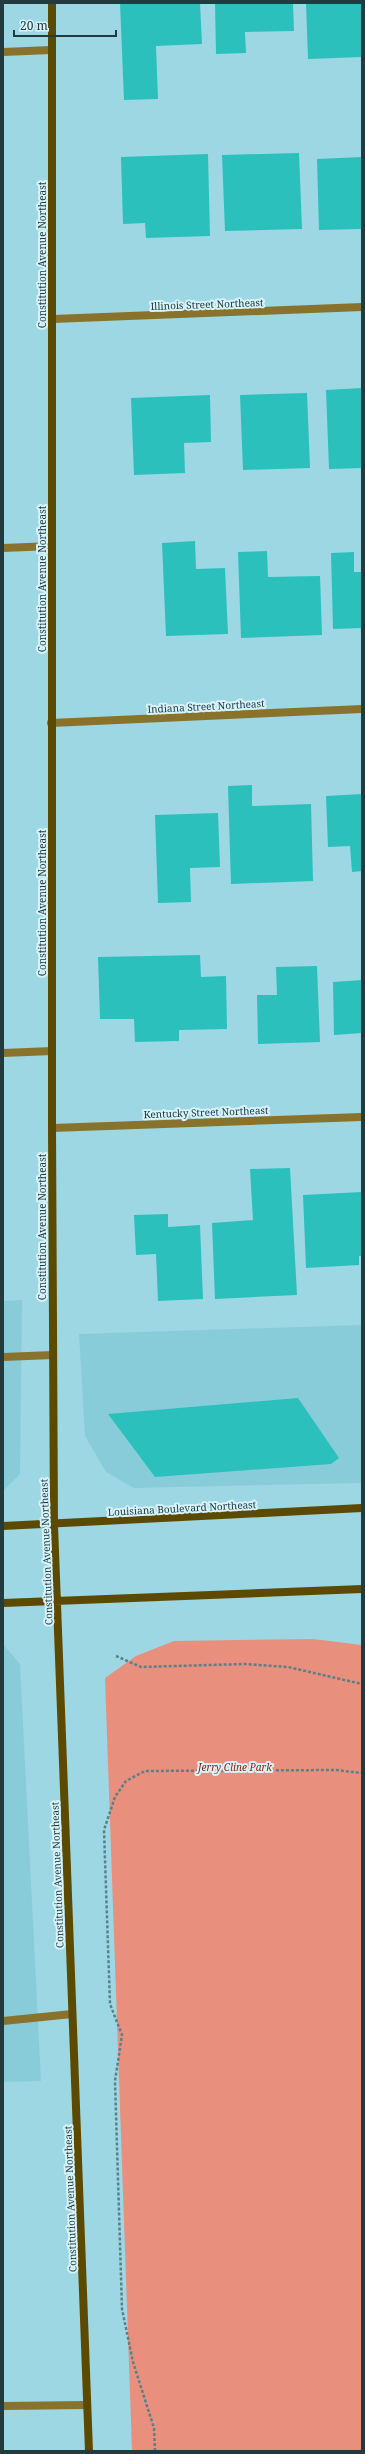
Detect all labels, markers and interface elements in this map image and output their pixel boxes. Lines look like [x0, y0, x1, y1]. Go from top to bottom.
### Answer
scale bar [14, 12, 116, 38]
text: 20 m [20, 17, 48, 34]
street label: Constitution Avenue Northeast [35, 181, 49, 328]
street label: Illinois Street Northeast [150, 295, 264, 313]
street label: Constitution Avenue Northeast [35, 505, 49, 652]
street label: Indiana Street Northeast [147, 696, 265, 716]
street label: Constitution Avenue Northeast [35, 829, 49, 976]
street label: Kentucky Street Northeast [143, 1103, 269, 1121]
street label: Constitution Avenue Northeast [35, 1153, 49, 1300]
street label: Constitution Avenue Northeast [36, 1478, 56, 1625]
street label: Louisiana Boulevard Northeast [107, 1497, 257, 1519]
park label: Jerry Cline Park [196, 1760, 272, 1774]
street label: Constitution Avenue Northeast [47, 1801, 67, 1948]
street label: Constitution Avenue Northeast [60, 2125, 80, 2272]

